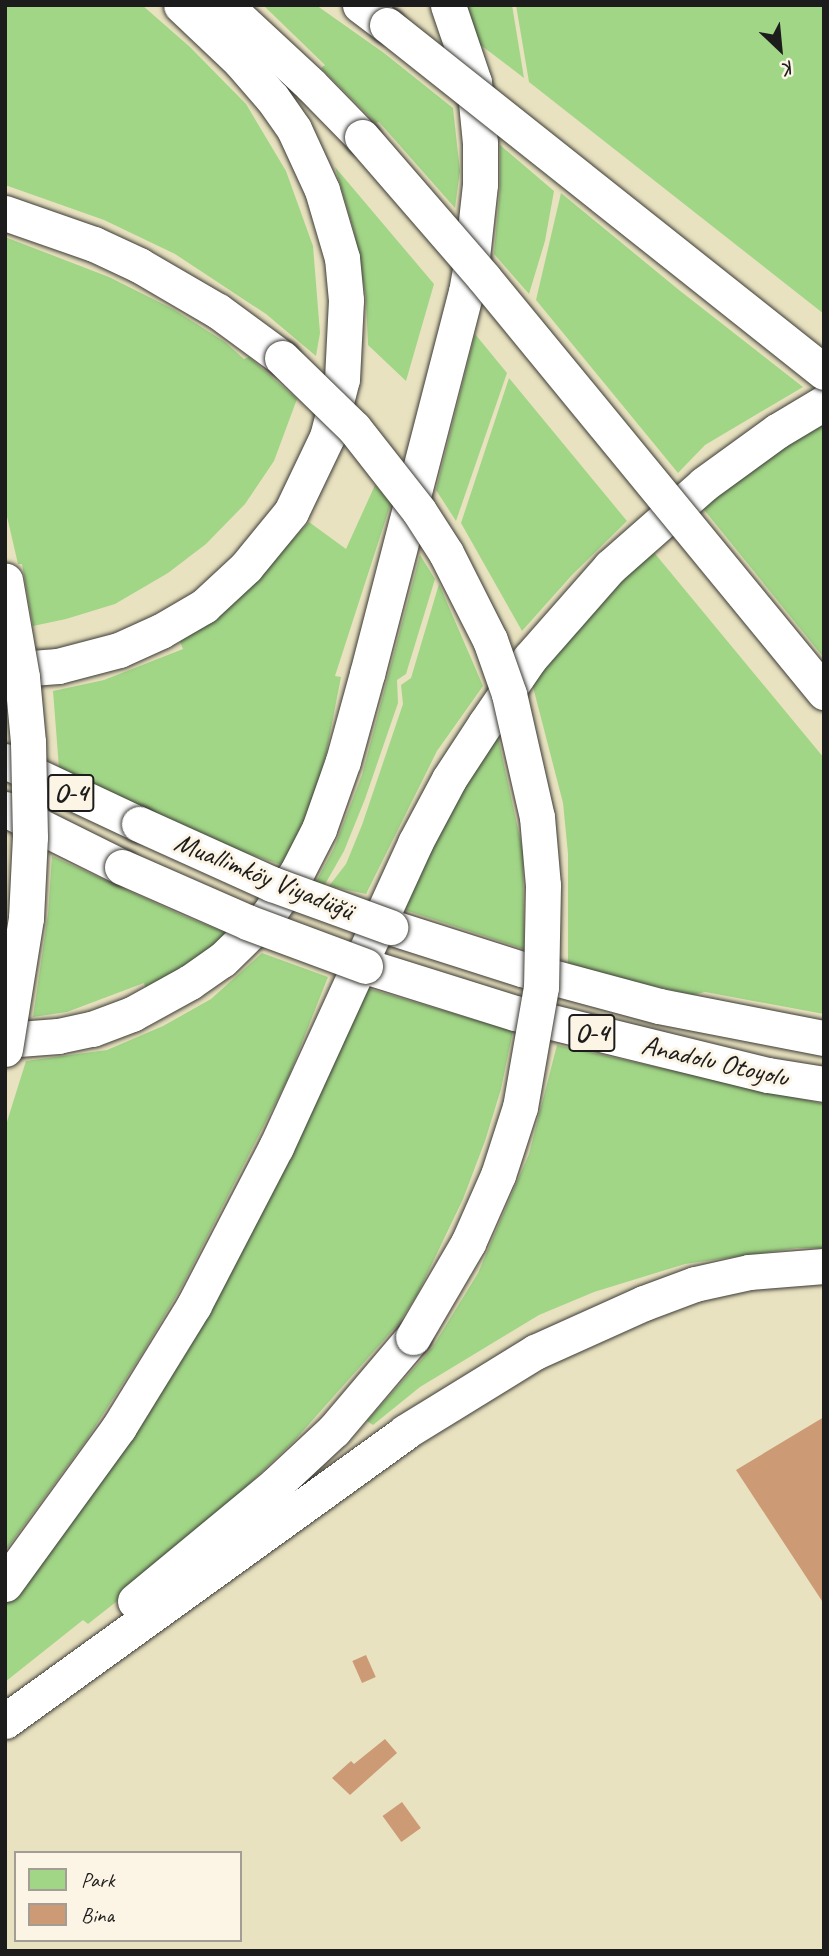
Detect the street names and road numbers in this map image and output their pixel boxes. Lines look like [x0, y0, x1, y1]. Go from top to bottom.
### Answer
road number: O-4 [46, 771, 96, 816]
street label: Muallimköy Viyadüğü [170, 825, 358, 927]
road number: O-4 [568, 1010, 616, 1056]
street label: Anadolu Otoyolu [638, 1028, 792, 1094]

